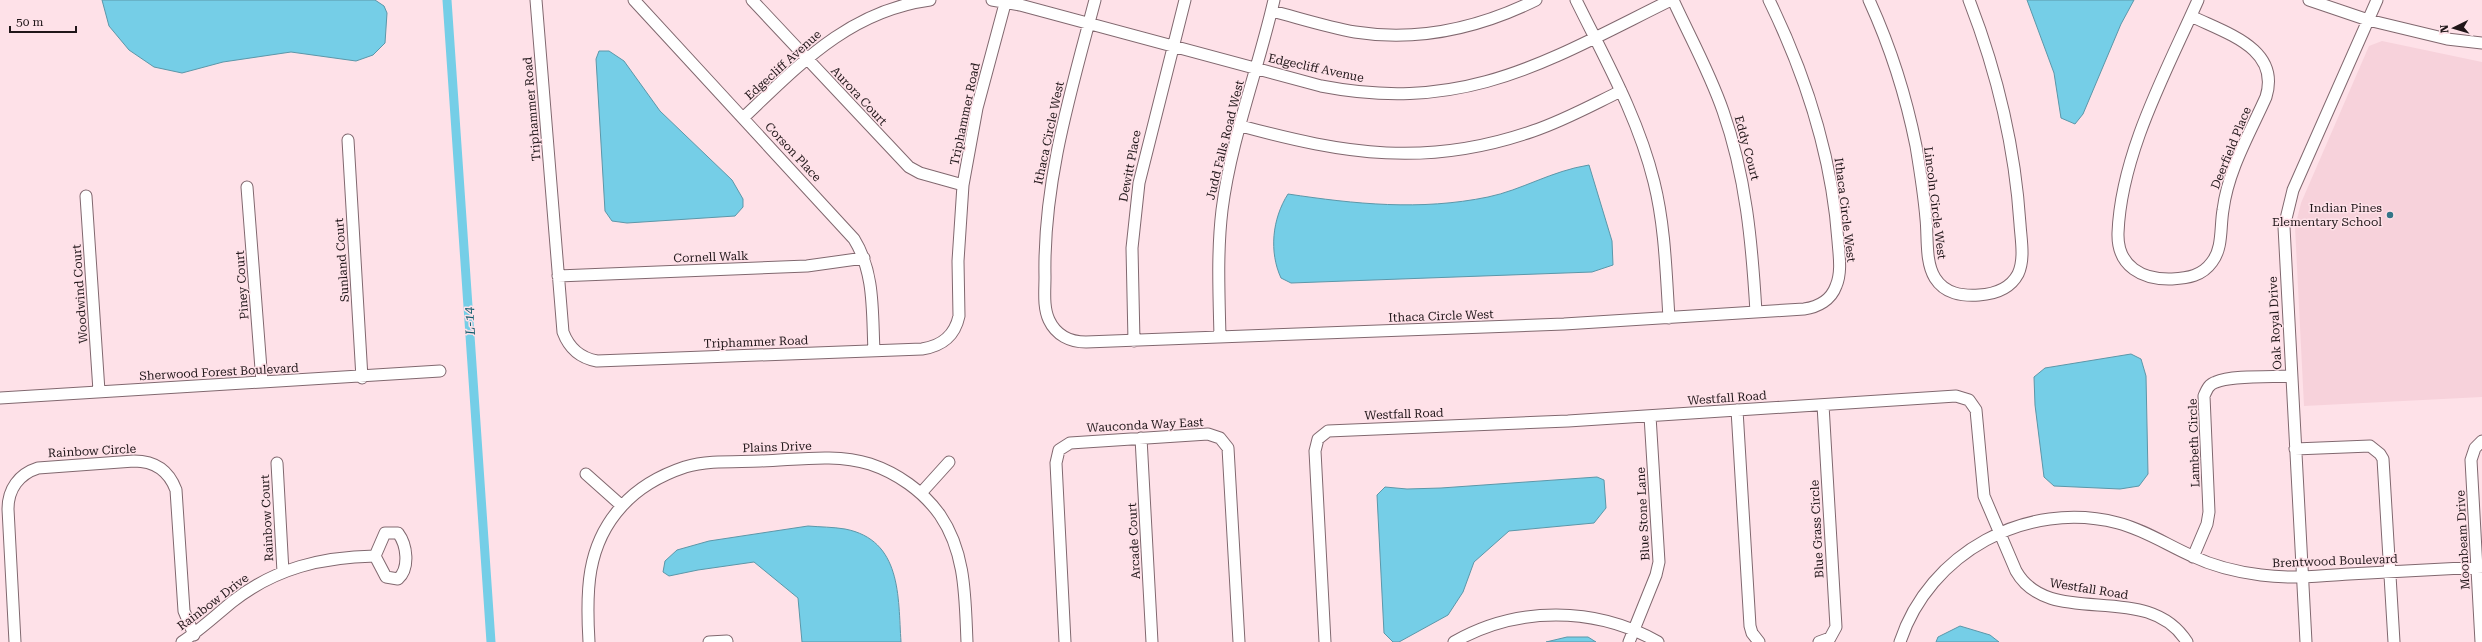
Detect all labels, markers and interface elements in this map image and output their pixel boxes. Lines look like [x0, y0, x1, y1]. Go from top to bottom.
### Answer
scale bar [10, 8, 76, 34]
north arrow [2434, 8, 2474, 48]
text: 50 m [16, 15, 43, 29]
text: N [2438, 24, 2451, 34]
street label: Edgecliff Avenue [742, 27, 824, 103]
street label: Edgecliff Avenue [1267, 51, 1366, 85]
street label: Triphammer Road [520, 56, 544, 162]
street label: Triphammer Road [947, 61, 983, 167]
street label: Aurora Court [828, 64, 890, 129]
street label: Judd Falls Road West [1203, 78, 1247, 201]
street label: Ithaca Circle West [1031, 80, 1067, 186]
street label: Deerfield Place [2208, 104, 2254, 191]
street label: Eddy Court [1732, 114, 1762, 182]
street label: Corson Place [762, 120, 824, 185]
street label: Dewitt Place [1116, 129, 1144, 203]
street label: Lincoln Circle West [1921, 146, 1949, 261]
street label: Ithaca Circle West [1832, 157, 1858, 264]
place label: Indian Pines Elementary School [2272, 201, 2382, 229]
marker: Indian Pines Elementary School [2385, 210, 2395, 220]
street label: Sunland Court [332, 217, 352, 303]
street label: Woodwind Court [70, 243, 90, 344]
street label: Cornell Walk [673, 249, 749, 265]
street label: Piney Court [233, 250, 251, 320]
street label: Oak Royal Drive [2266, 276, 2284, 370]
water label: L-14 [461, 306, 478, 337]
street label: Ithaca Circle West [1388, 307, 1494, 325]
street label: Triphammer Road [703, 333, 809, 351]
street label: Sherwood Forest Boulevard [139, 361, 299, 383]
street label: Westfall Road [1687, 388, 1767, 408]
street label: Lambeth Circle [2185, 398, 2203, 488]
street label: Westfall Road [1364, 406, 1444, 422]
street label: Wauconda Way East [1086, 415, 1204, 435]
street label: Plains Drive [742, 439, 812, 455]
street label: Rainbow Circle [48, 442, 137, 460]
street label: Blue Stone Lane [1634, 466, 1652, 561]
street label: Rainbow Court [258, 474, 276, 562]
street label: Blue Grass Circle [1807, 479, 1827, 578]
street label: Moonbeam Drive [2453, 489, 2473, 590]
street label: Arcade Court [1125, 502, 1143, 580]
street label: Brentwood Boulevard [2272, 552, 2398, 570]
street label: Rainbow Drive [175, 571, 252, 633]
street label: Westfall Road [2049, 576, 2130, 602]

